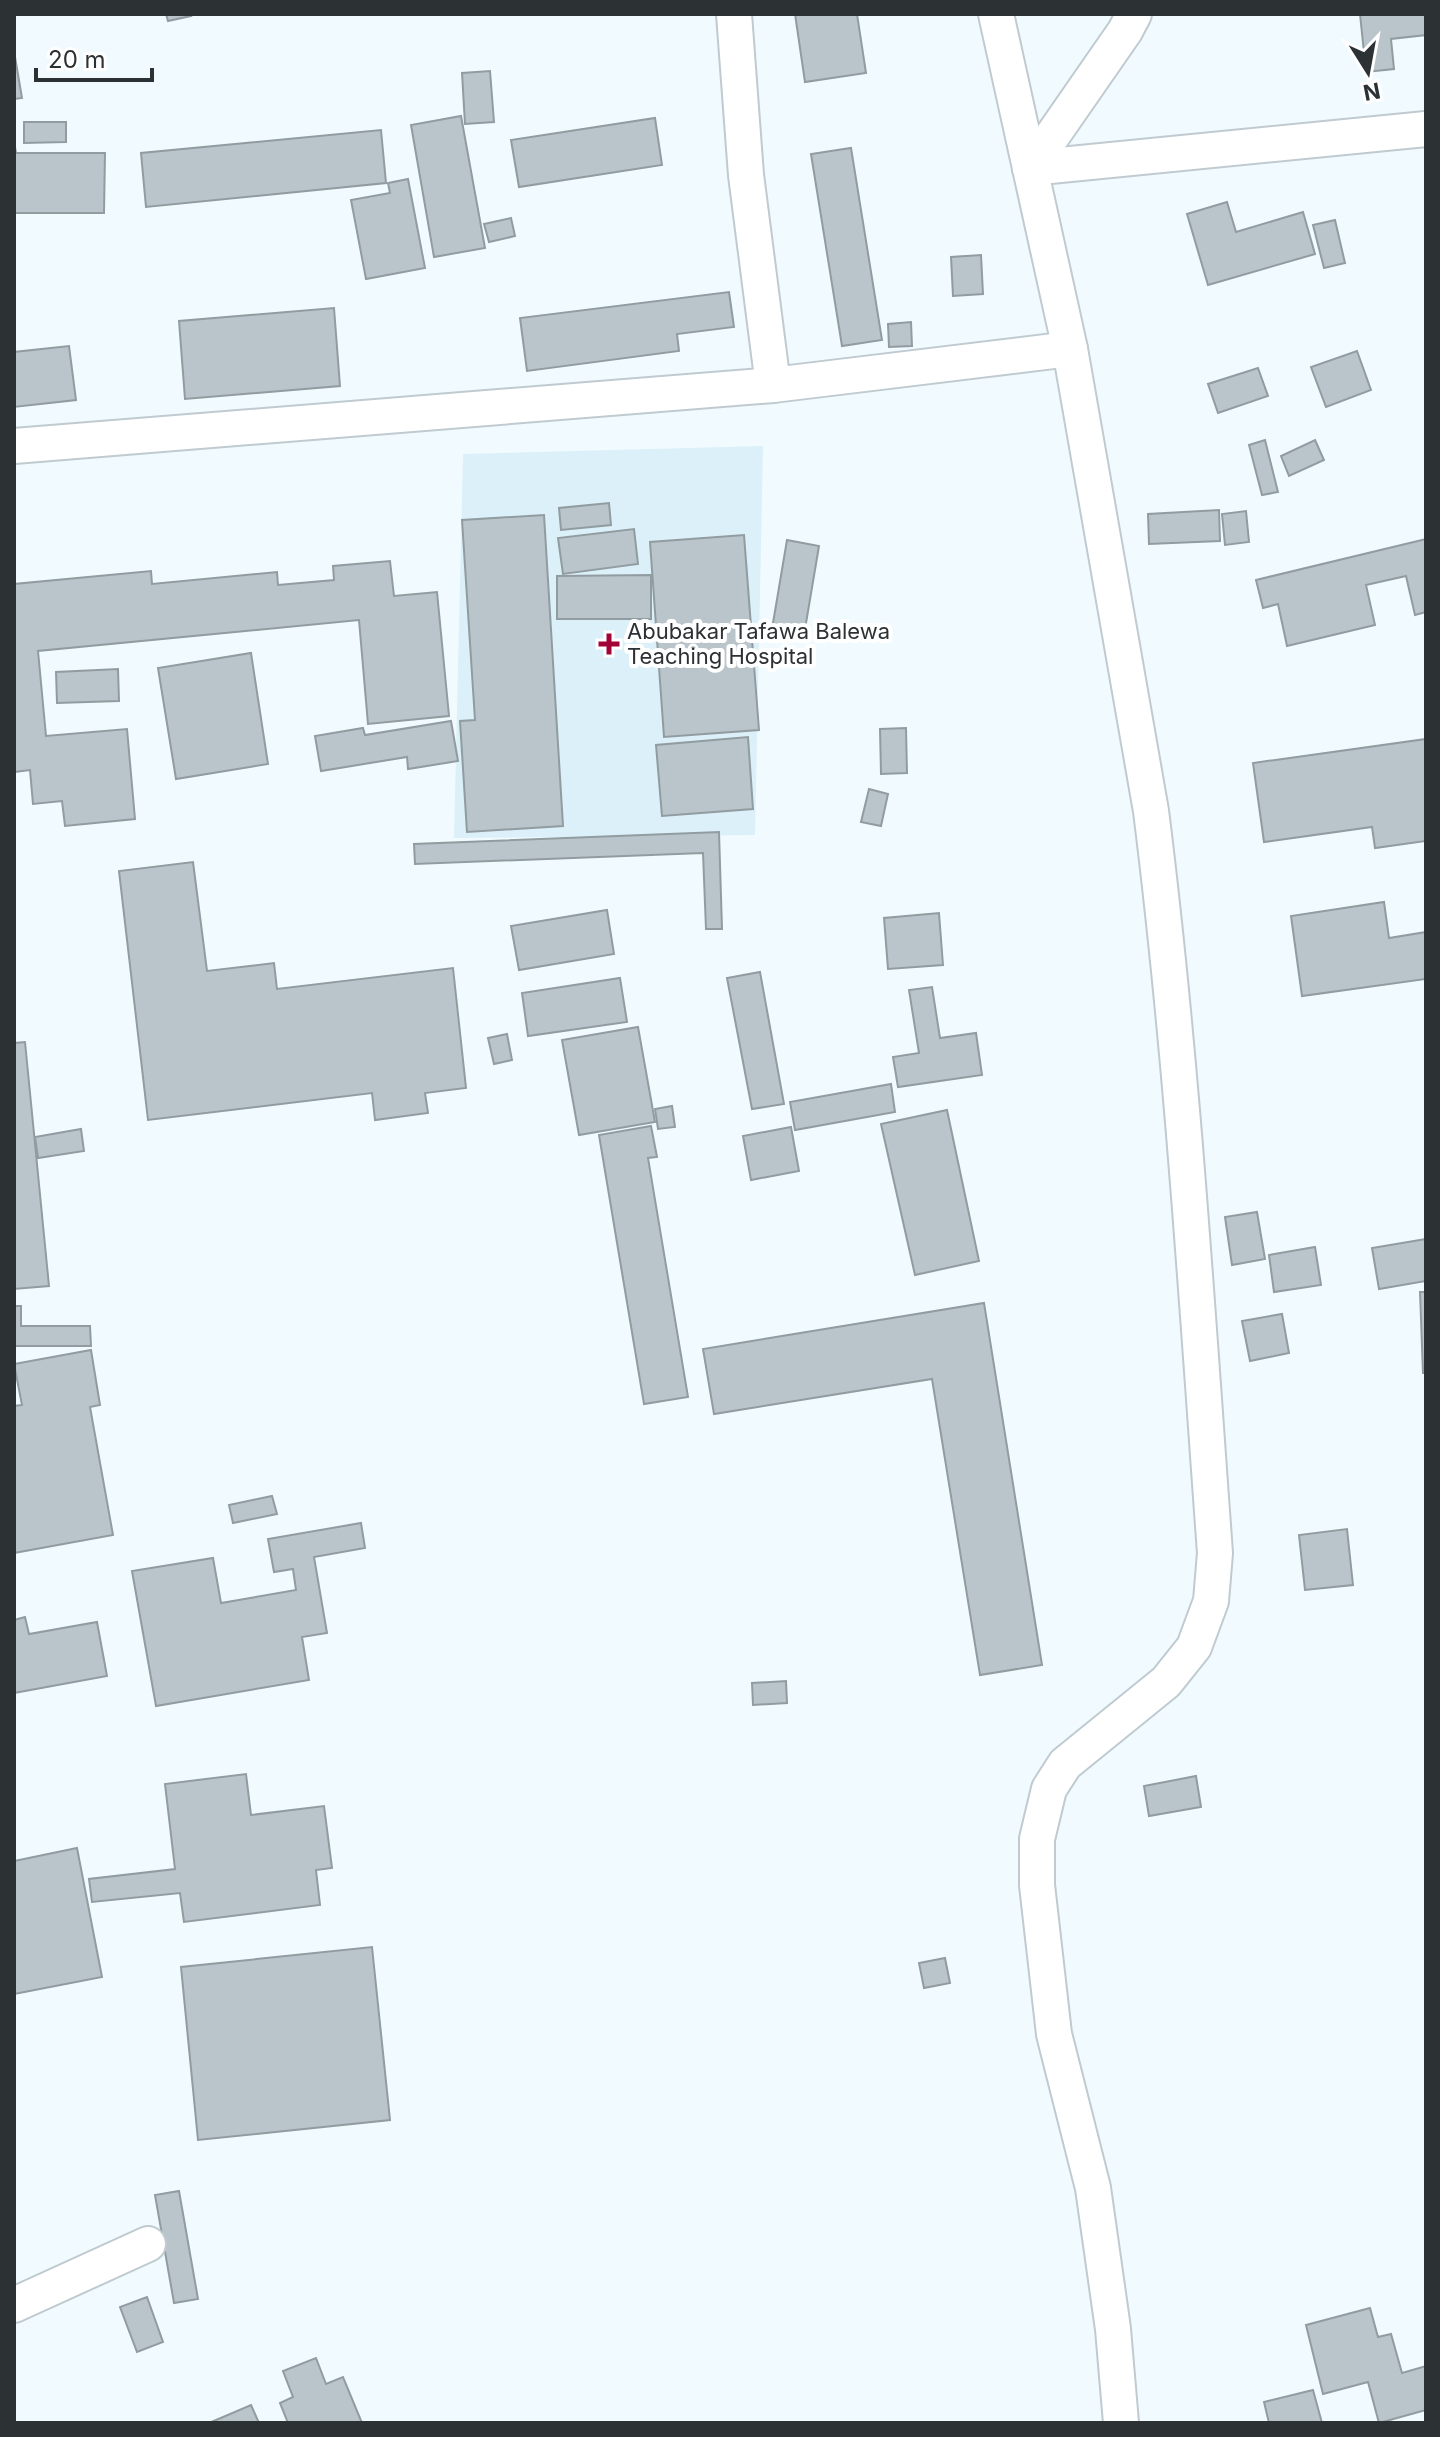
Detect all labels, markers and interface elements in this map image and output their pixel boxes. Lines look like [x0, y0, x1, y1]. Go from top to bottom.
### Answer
scale bar [36, 32, 152, 82]
north arrow [1328, 32, 1408, 112]
text: 20 m [48, 45, 106, 74]
text: N [1361, 77, 1383, 106]
place label: Abubakar Tafawa Balewa Teaching Hospital [627, 618, 890, 669]
marker: Abubakar Tafawa Balewa Teaching Hospital [598, 633, 620, 655]

